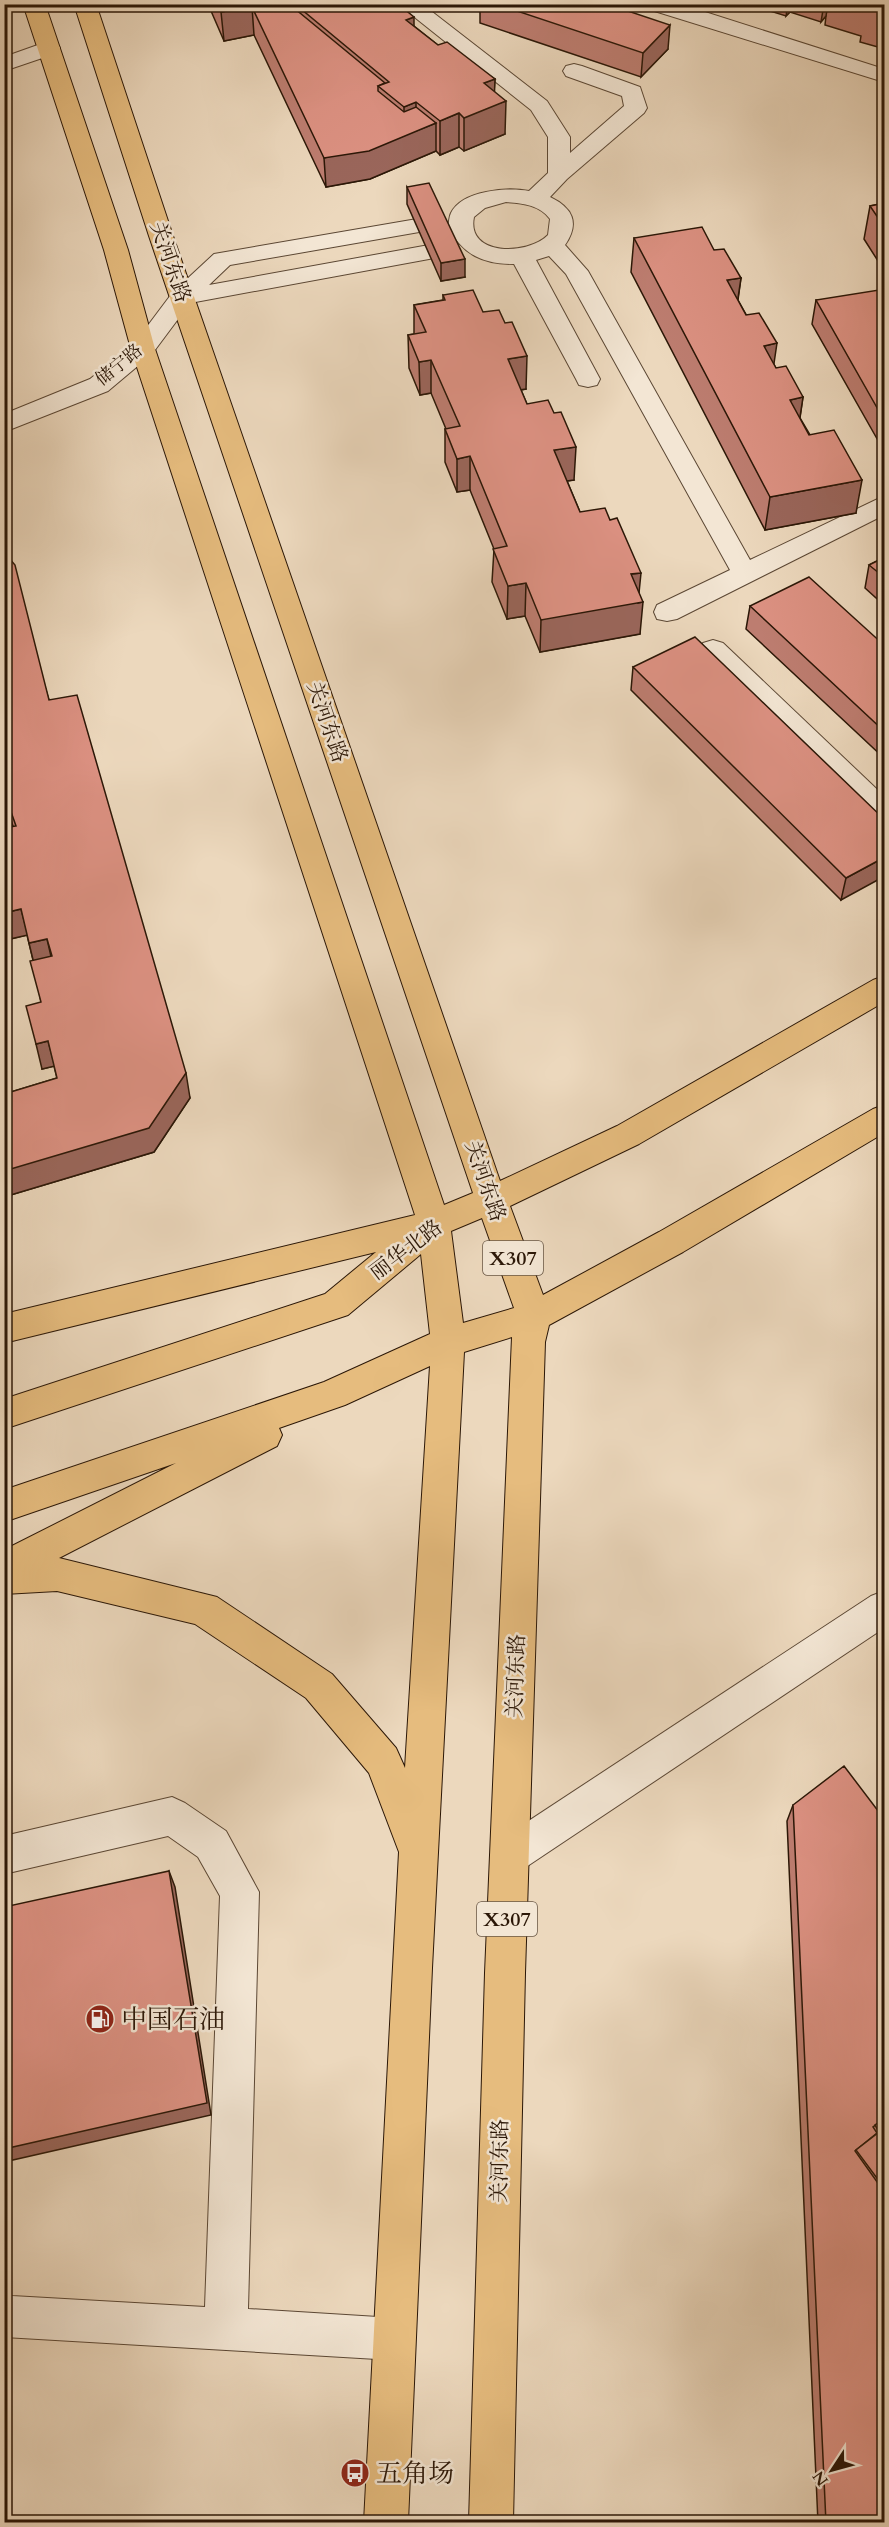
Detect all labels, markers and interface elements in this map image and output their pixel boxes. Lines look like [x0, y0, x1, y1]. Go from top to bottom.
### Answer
street label: 关河东路 [143, 218, 197, 306]
street label: 储宁路 [90, 338, 148, 392]
street label: 关河东路 [300, 678, 354, 766]
street label: 关河东路 [458, 1137, 512, 1225]
street label: 丽华北路 [364, 1213, 448, 1287]
road number: X307 [483, 1241, 543, 1275]
street label: 关河东路 [500, 1634, 532, 1718]
road number: X307 [477, 1902, 537, 1936]
place label: 中国石油 [121, 2002, 225, 2037]
fuel station icon: 中国石油 [84, 2003, 116, 2035]
street label: 关河东路 [485, 2119, 515, 2203]
north arrow [802, 2440, 862, 2500]
place label: 五角场 [376, 2456, 454, 2491]
bus stop icon: 五角场 [339, 2457, 371, 2489]
text: N [808, 2466, 834, 2490]

